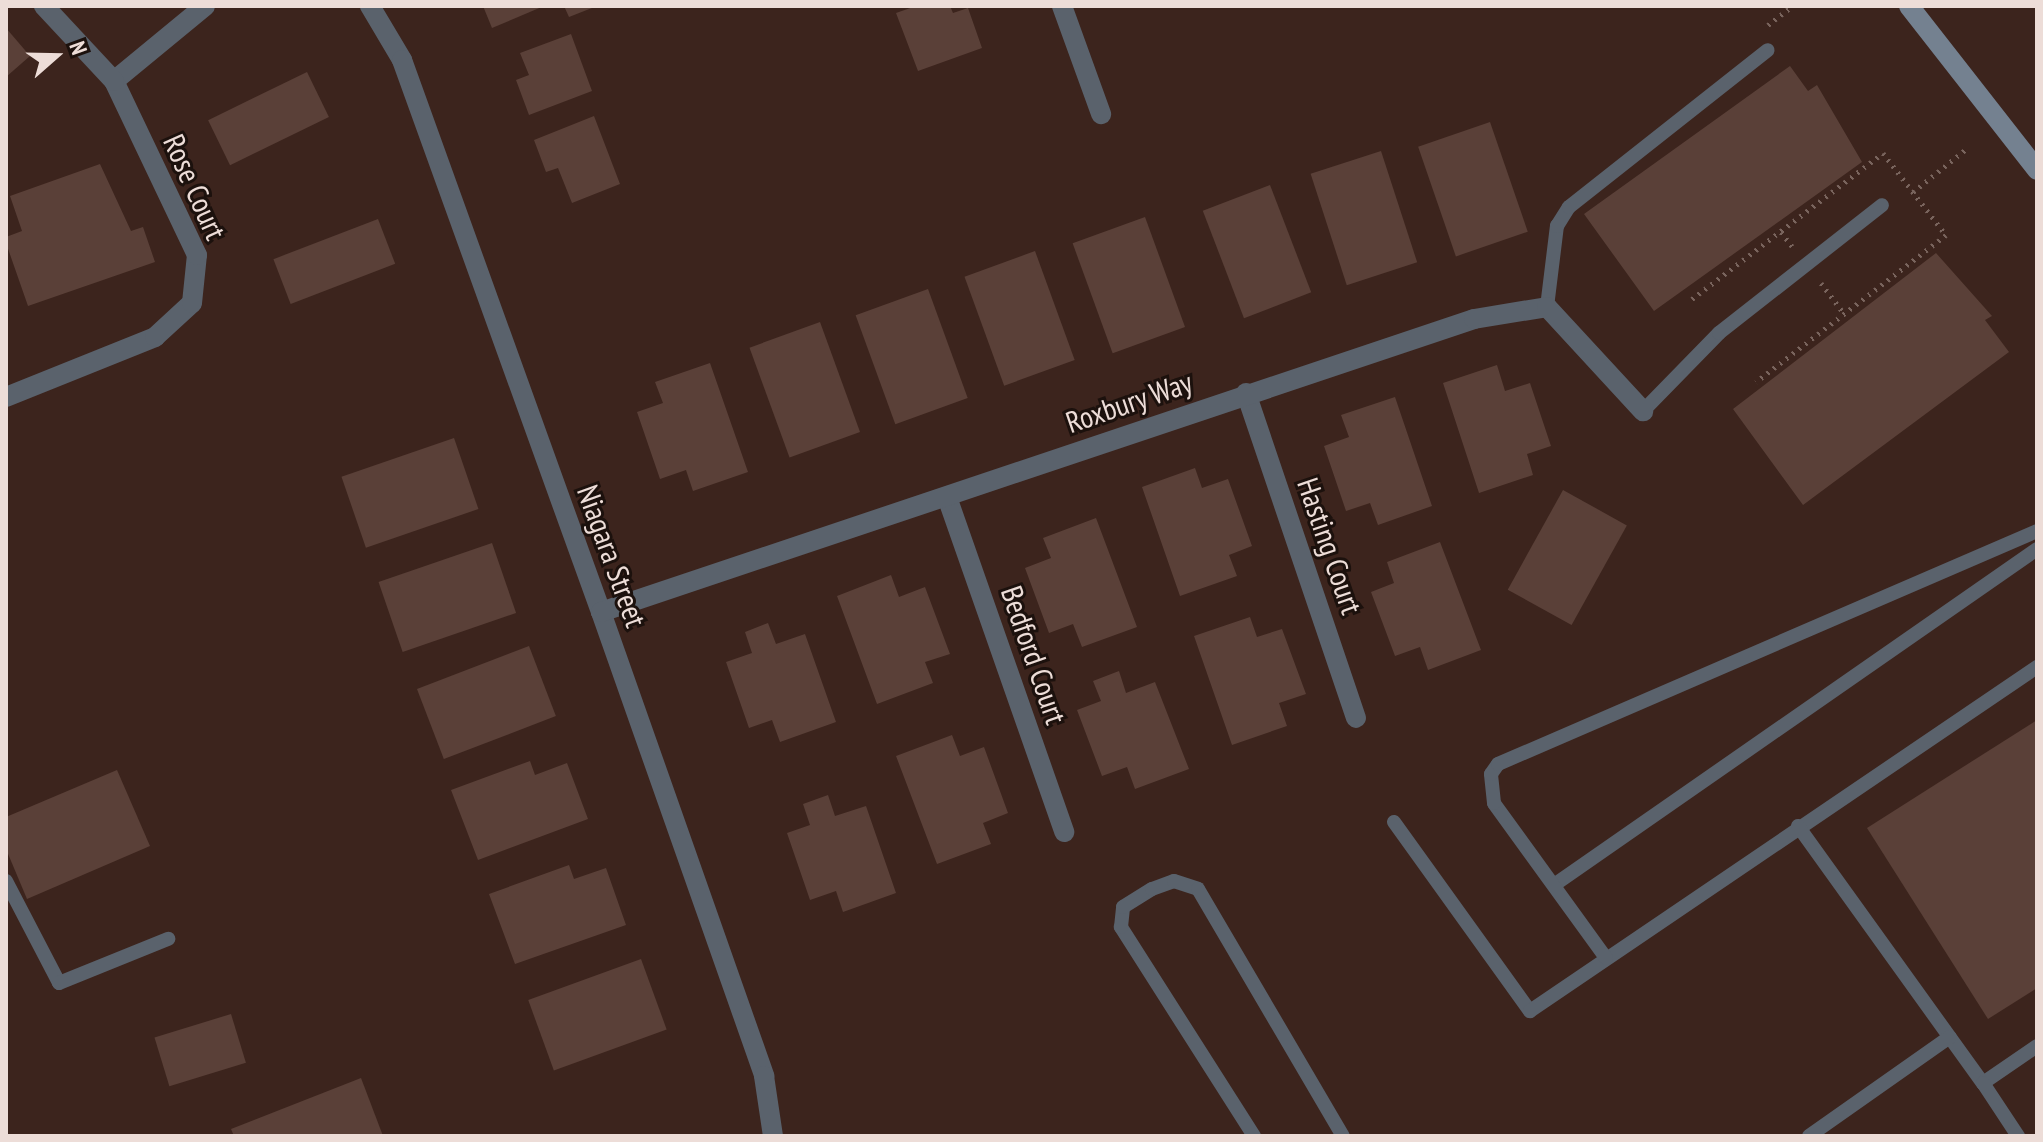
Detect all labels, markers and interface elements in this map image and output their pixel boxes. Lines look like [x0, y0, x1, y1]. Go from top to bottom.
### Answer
north arrow [16, 16, 96, 96]
text: N [63, 37, 94, 58]
street label: Rose Court [156, 129, 234, 245]
street label: Roxbury Way [1061, 363, 1197, 441]
street label: Hasting Court [1290, 473, 1370, 619]
street label: Niagara Street [570, 480, 654, 632]
street label: Bedford Court [994, 581, 1074, 729]

